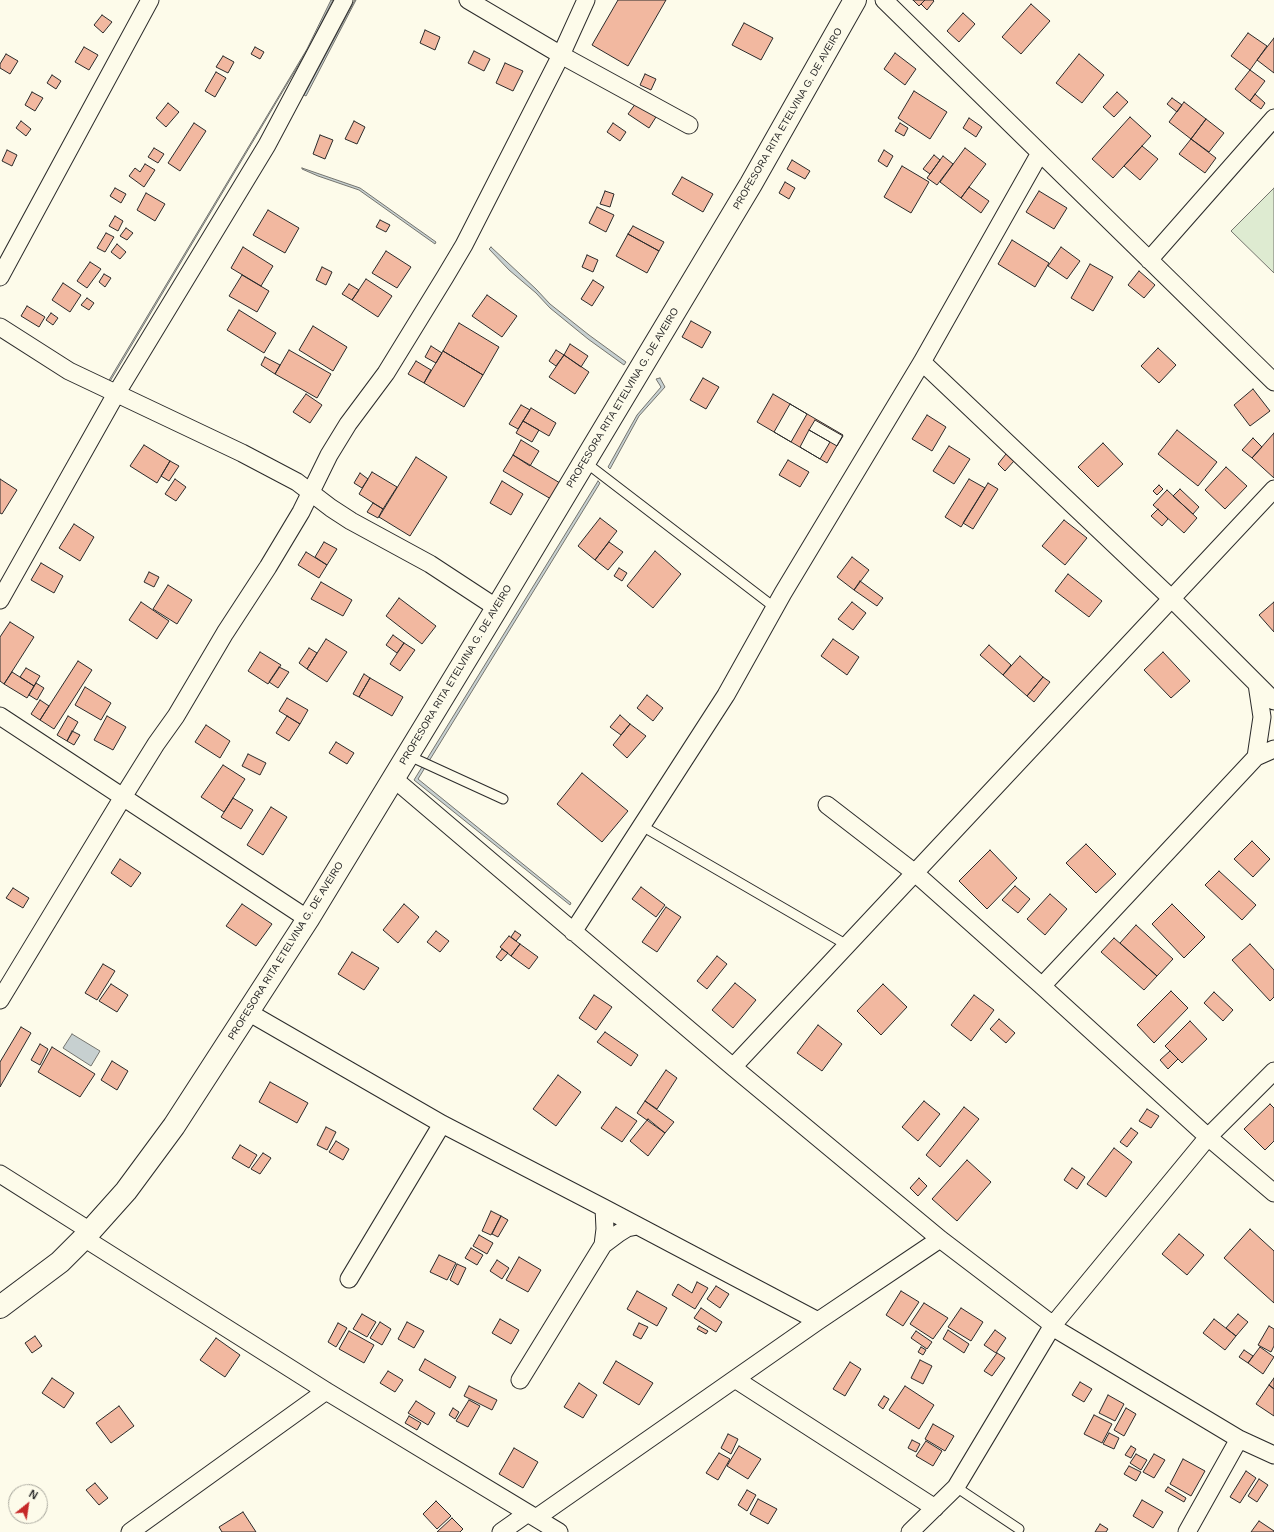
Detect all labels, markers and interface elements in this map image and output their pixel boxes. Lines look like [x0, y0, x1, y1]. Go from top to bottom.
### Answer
street label: PROFESORA RITA ETELVINA G. DE AVEIRO [731, 26, 845, 212]
street label: PROFESORA RITA ETELVINA G. DE AVEIRO [564, 306, 682, 490]
street label: PROFESORA RITA ETELVINA G. DE AVEIRO [397, 583, 515, 767]
street label: PROFESORA RITA ETELVINA G. DE AVEIRO [226, 860, 346, 1042]
north arrow [8, 1484, 48, 1524]
text: N [27, 1487, 40, 1502]

